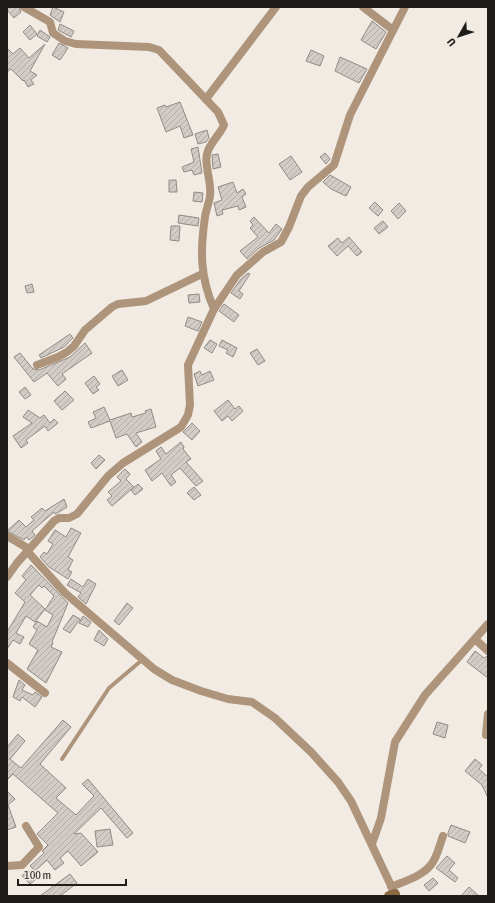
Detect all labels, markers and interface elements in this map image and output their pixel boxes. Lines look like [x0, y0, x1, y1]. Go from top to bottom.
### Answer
north arrow [439, 16, 479, 56]
text: U [445, 36, 458, 49]
scale bar [18, 861, 126, 887]
text: 100 m [24, 868, 51, 882]

